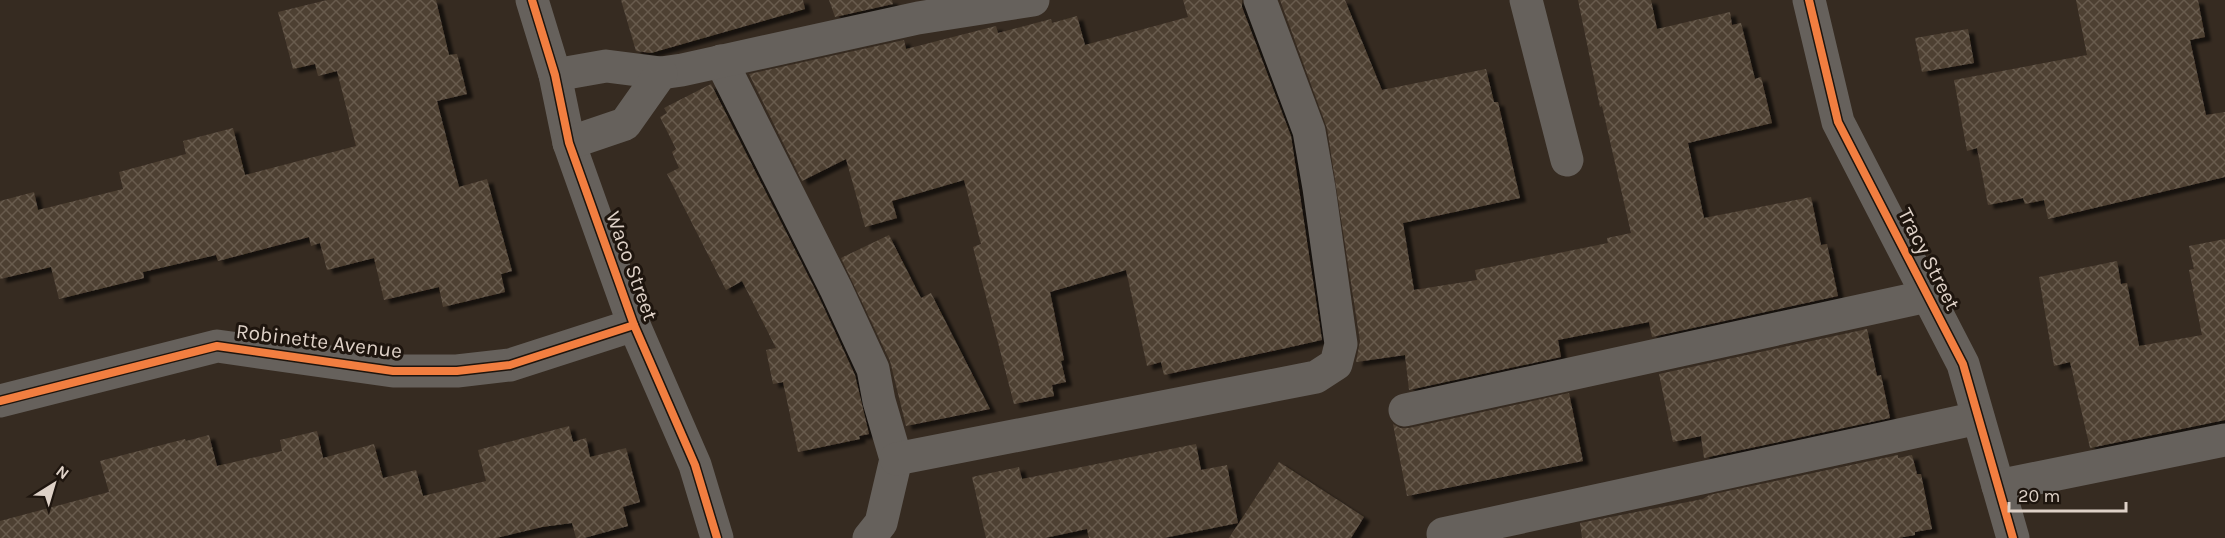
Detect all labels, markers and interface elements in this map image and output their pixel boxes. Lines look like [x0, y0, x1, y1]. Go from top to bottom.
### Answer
street label: Tracy Street [1893, 204, 1965, 314]
street label: Waco Street [601, 208, 663, 324]
street label: Robinette Avenue [235, 319, 403, 363]
north arrow [24, 454, 84, 514]
text: N [52, 461, 73, 483]
scale bar [2009, 475, 2126, 513]
text: 20 m [2018, 485, 2060, 507]

